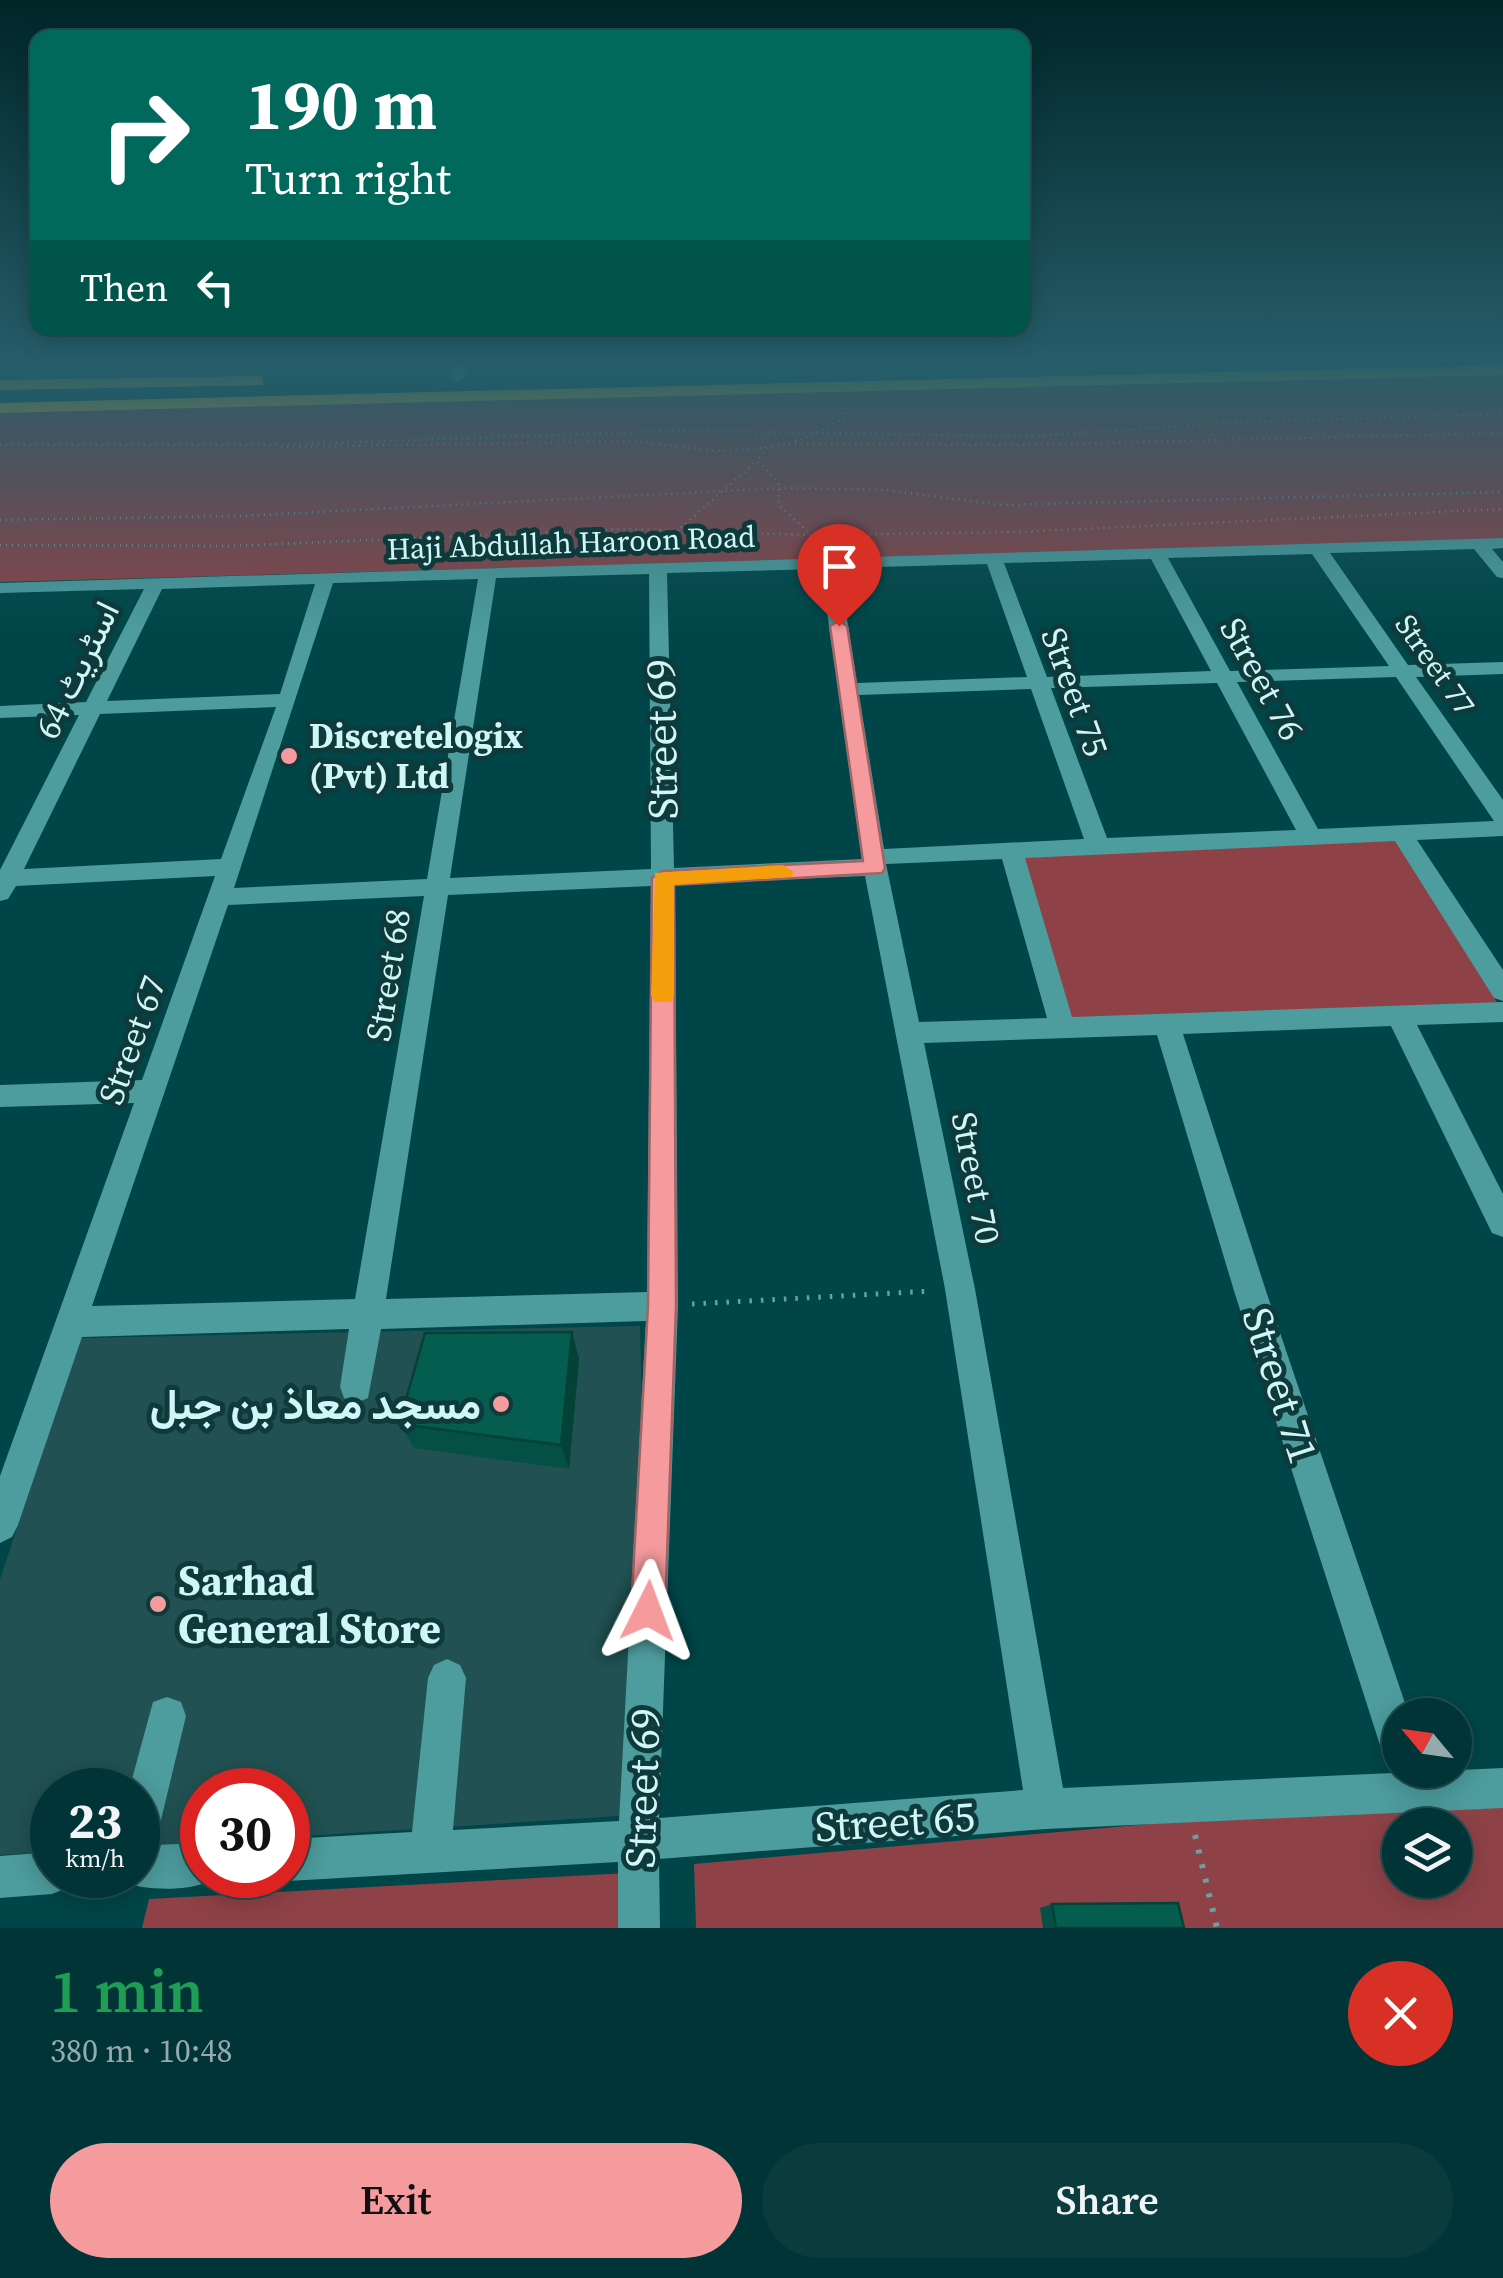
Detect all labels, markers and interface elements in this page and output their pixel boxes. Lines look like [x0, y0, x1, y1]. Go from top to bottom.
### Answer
text: 190 m [245, 56, 437, 152]
icon: right [80, 70, 210, 200]
text: Turn right [245, 147, 451, 209]
icon: left [188, 260, 243, 315]
text: Then [80, 262, 168, 314]
street label: Haji Abdullah Haroon Road [386, 516, 756, 569]
pin [797, 524, 882, 627]
icon: arrive [812, 539, 867, 594]
street label: اسٹریٹ 64 [23, 593, 131, 747]
street label: Street 77 [1386, 606, 1485, 723]
street label: Street 76 [1209, 609, 1315, 749]
street label: Street 75 [1030, 621, 1120, 763]
street label: Street 69 [631, 658, 691, 820]
place label: Discretelogix (Pvt) Ltd [309, 712, 523, 800]
marker: Discretelogix (Pvt) Ltd [278, 745, 300, 767]
street label: Street 68 [354, 905, 422, 1045]
street label: Street 67 [87, 969, 177, 1111]
street label: Street 70 [940, 1108, 1012, 1248]
street label: Street 71 [1229, 1300, 1333, 1470]
place label: مسجد معاذ بن جبل [150, 1375, 481, 1433]
marker: مسجد معاذ بن جبل [490, 1393, 512, 1415]
place label: Sarhad General Store [178, 1551, 441, 1657]
position arrow [596, 1559, 700, 1663]
marker: Sarhad General Store [147, 1593, 169, 1615]
north arrow [1382, 1698, 1472, 1788]
map controls [1382, 1698, 1472, 1898]
street label: Street 69 [610, 1707, 674, 1869]
speed limit sign: 30 [180, 1768, 310, 1898]
text: 23 [68, 1786, 122, 1855]
street label: Street 65 [813, 1786, 977, 1856]
button: layers [1382, 1808, 1472, 1898]
text: km/h [65, 1841, 125, 1875]
text: 1 min [50, 1950, 204, 2032]
button: close [1348, 1961, 1453, 2066]
text: 380 m · 10:48 [50, 2029, 232, 2073]
button: Exit [50, 2143, 742, 2258]
button: Share [762, 2143, 1453, 2258]

